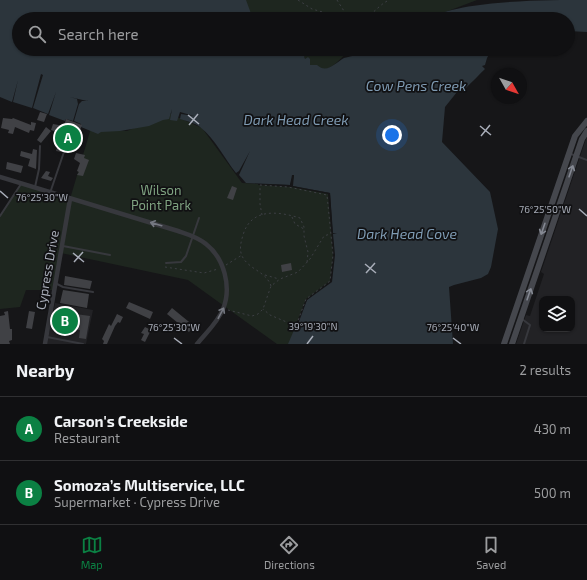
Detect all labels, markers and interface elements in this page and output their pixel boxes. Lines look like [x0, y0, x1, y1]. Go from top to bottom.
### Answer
search box [12, 12, 575, 56]
icon: search [26, 23, 48, 45]
text: Search here [58, 25, 139, 43]
north arrow [491, 68, 527, 104]
water label: Cow Pens Creek [366, 77, 466, 94]
water label: Dark Head Creek [244, 111, 348, 128]
pin: A [55, 123, 81, 153]
your location [382, 125, 402, 145]
one-way arrow [568, 165, 575, 178]
park label: Wilson Point Park [131, 182, 191, 213]
text: 76°25'30"W [16, 191, 69, 203]
text: 76°25'50"W [519, 203, 571, 215]
one-way arrow [149, 220, 162, 228]
one-way arrow [539, 223, 547, 235]
water label: Dark Head Cove [357, 225, 457, 242]
street label: Cypress Drive [32, 229, 62, 311]
one-way arrow [526, 287, 533, 300]
map controls [539, 296, 575, 332]
button: layers [539, 296, 575, 332]
pin: B [52, 306, 78, 336]
one-way arrow [217, 307, 225, 319]
text: 39°19'30"N [289, 320, 337, 332]
text: 76°25'30"W [148, 321, 201, 333]
text: 76°25'40"W [427, 321, 480, 333]
text: Nearby [16, 360, 74, 380]
text: 2 results [519, 362, 571, 378]
text: Carson's Creekside [54, 412, 188, 430]
text: A [25, 421, 33, 437]
text: 430 m [534, 421, 571, 437]
text: Restaurant [54, 430, 120, 446]
text: Somoza’s Multiservice, LLC [54, 476, 245, 494]
text: B [25, 485, 33, 501]
text: 500 m [534, 485, 571, 501]
text: Supermarket · Cypress Drive [54, 494, 220, 510]
tab: Map [81, 534, 103, 571]
tab: Directions [264, 534, 315, 571]
tab: Saved [476, 534, 506, 571]

